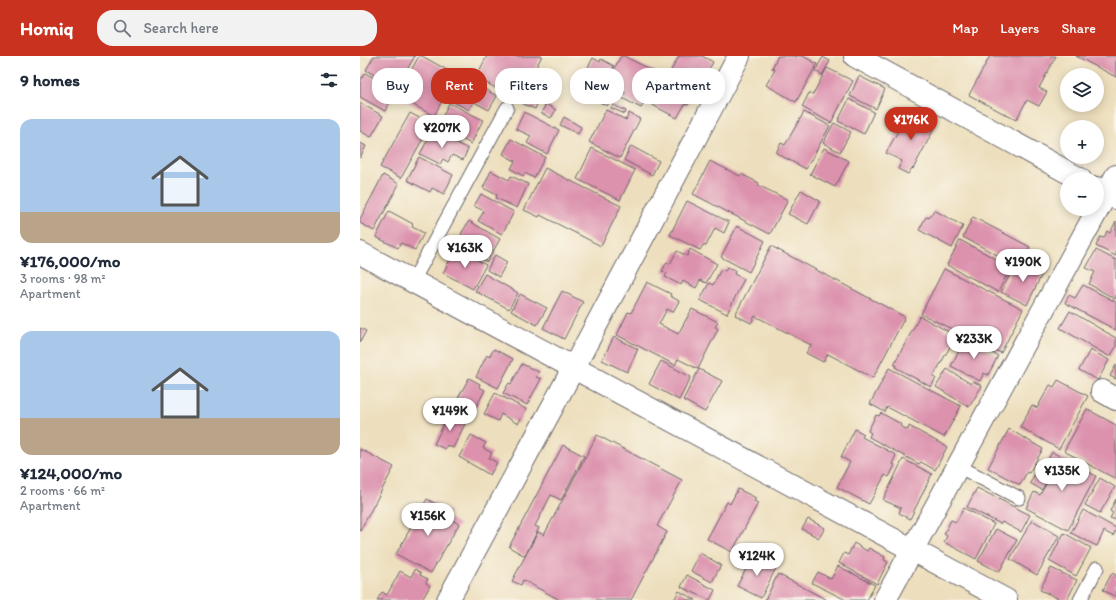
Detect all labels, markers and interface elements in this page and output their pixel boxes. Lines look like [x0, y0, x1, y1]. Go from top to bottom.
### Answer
search box [97, 10, 377, 46]
text: Homiq [20, 17, 73, 40]
icon: search [111, 17, 133, 39]
text: Search here [143, 19, 219, 37]
text: Map [953, 20, 978, 37]
text: Layers [1000, 20, 1039, 37]
text: Share [1061, 20, 1096, 37]
chip: Buy [372, 68, 423, 104]
chip: Rent [431, 68, 487, 104]
chip: Filters [495, 68, 562, 104]
chip: New [570, 68, 624, 104]
chip: Apartment [632, 68, 725, 104]
map controls [1060, 68, 1104, 216]
button: layers [1060, 68, 1104, 112]
icon: filters [318, 69, 340, 91]
text: 9 homes [20, 70, 80, 90]
pin: ¥176K [883, 107, 939, 141]
text: ¥176K [894, 112, 928, 127]
pin: ¥207K [414, 115, 470, 149]
text: ¥207K [424, 120, 460, 135]
button: + [1060, 120, 1104, 164]
icon: home [144, 145, 216, 217]
button: − [1060, 172, 1104, 216]
pin: ¥163K [437, 235, 493, 269]
text: ¥163K [447, 240, 483, 255]
pin: ¥190K [995, 249, 1051, 283]
text: ¥176,000/mo [20, 251, 120, 271]
text: ¥190K [1005, 254, 1041, 269]
text: 3 rooms · 98 m² [20, 271, 106, 286]
text: Apartment [20, 286, 81, 301]
pin: ¥233K [946, 326, 1002, 360]
text: ¥233K [956, 331, 992, 346]
icon: home [144, 357, 216, 429]
pin: ¥149K [422, 398, 478, 432]
text: ¥149K [432, 403, 468, 418]
pin: ¥135K [1034, 458, 1090, 492]
text: ¥124,000/mo [20, 463, 122, 483]
text: ¥135K [1044, 463, 1080, 478]
text: 2 rooms · 66 m² [20, 483, 105, 498]
text: Apartment [20, 498, 81, 513]
pin: ¥156K [400, 503, 456, 537]
text: ¥156K [410, 508, 446, 523]
pin: ¥124K [729, 543, 785, 577]
text: ¥124K [739, 548, 775, 563]

